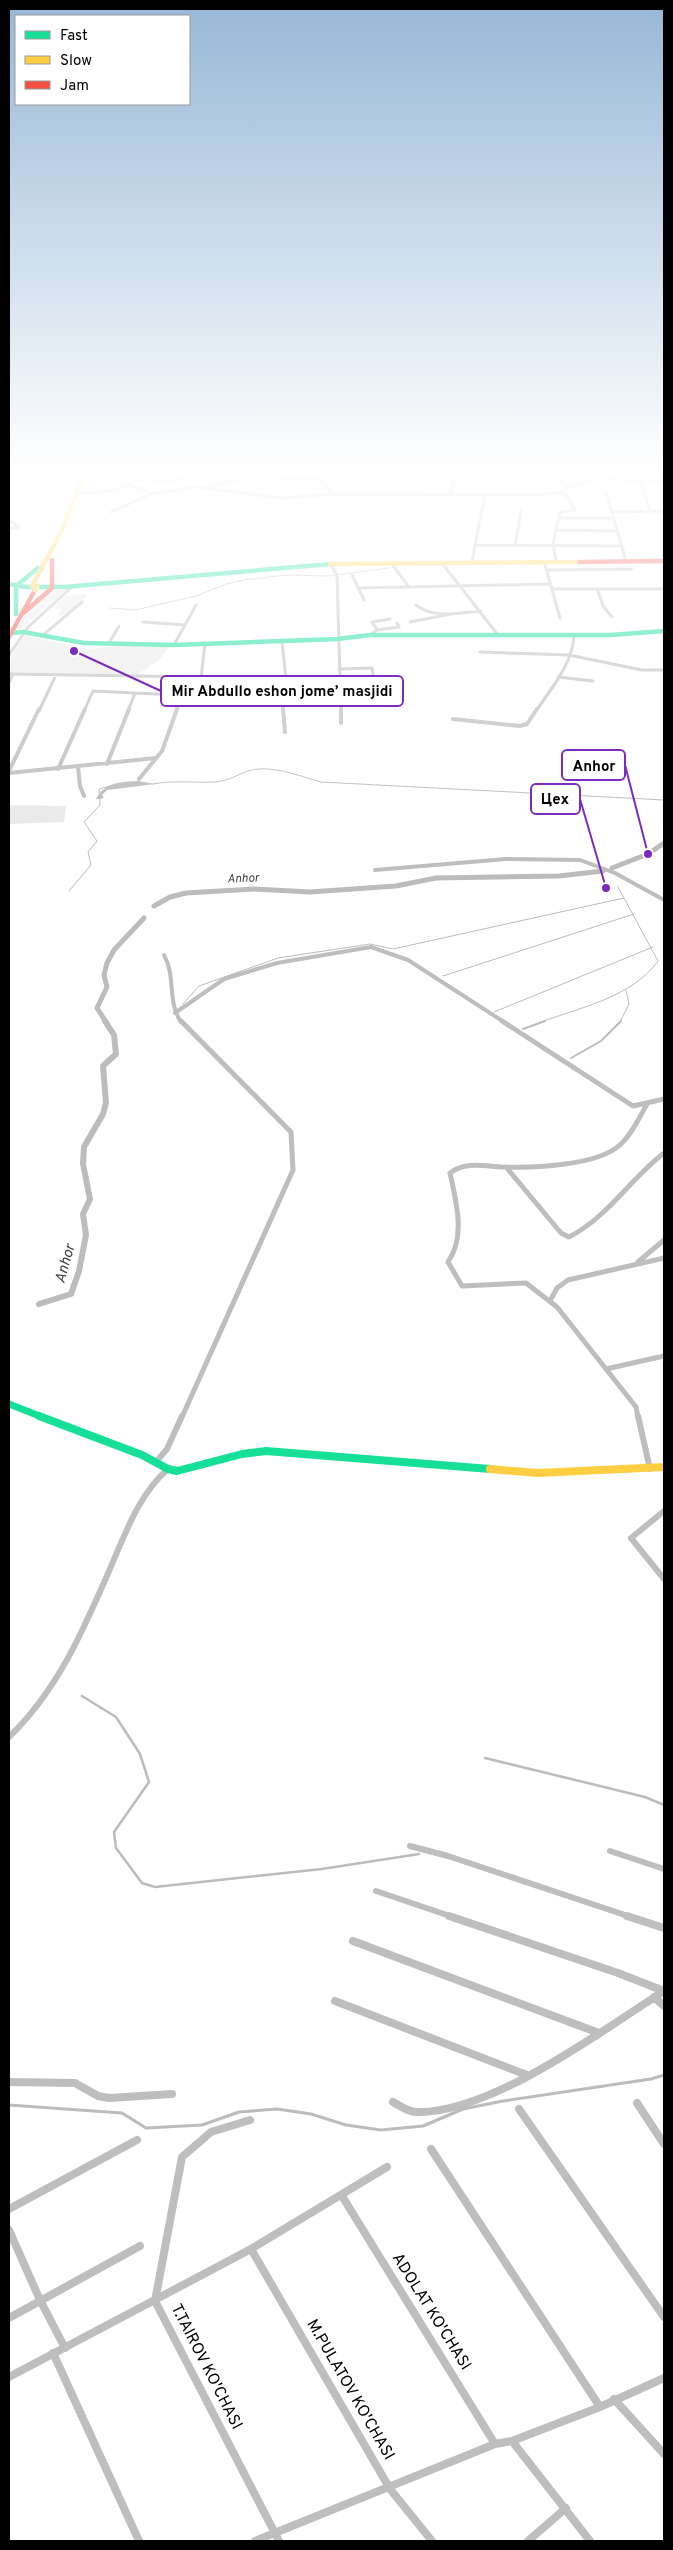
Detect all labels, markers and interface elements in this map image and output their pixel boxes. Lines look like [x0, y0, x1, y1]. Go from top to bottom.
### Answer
legend [15, 15, 190, 105]
text: Fast [60, 27, 88, 46]
text: Slow [60, 52, 92, 71]
text: Jam [60, 77, 89, 96]
callout: Mir Abdullo eshon jome’ masjidi [161, 676, 403, 706]
text: Mir Abdullo eshon jome’ masjidi [171, 683, 393, 702]
callout: Anhor [562, 750, 625, 780]
text: Anhor [572, 758, 616, 777]
callout: Цех [531, 784, 580, 814]
text: Цех [541, 791, 569, 810]
water label: Anhor [227, 870, 261, 888]
water label: Anhor [51, 1241, 81, 1286]
street label: ADOLAT KO'CHASI [387, 2250, 475, 2374]
street label: T.TAIROV KO'CHASI [166, 2301, 246, 2433]
street label: M.PULATOV KO'CHASI [301, 2316, 399, 2464]

